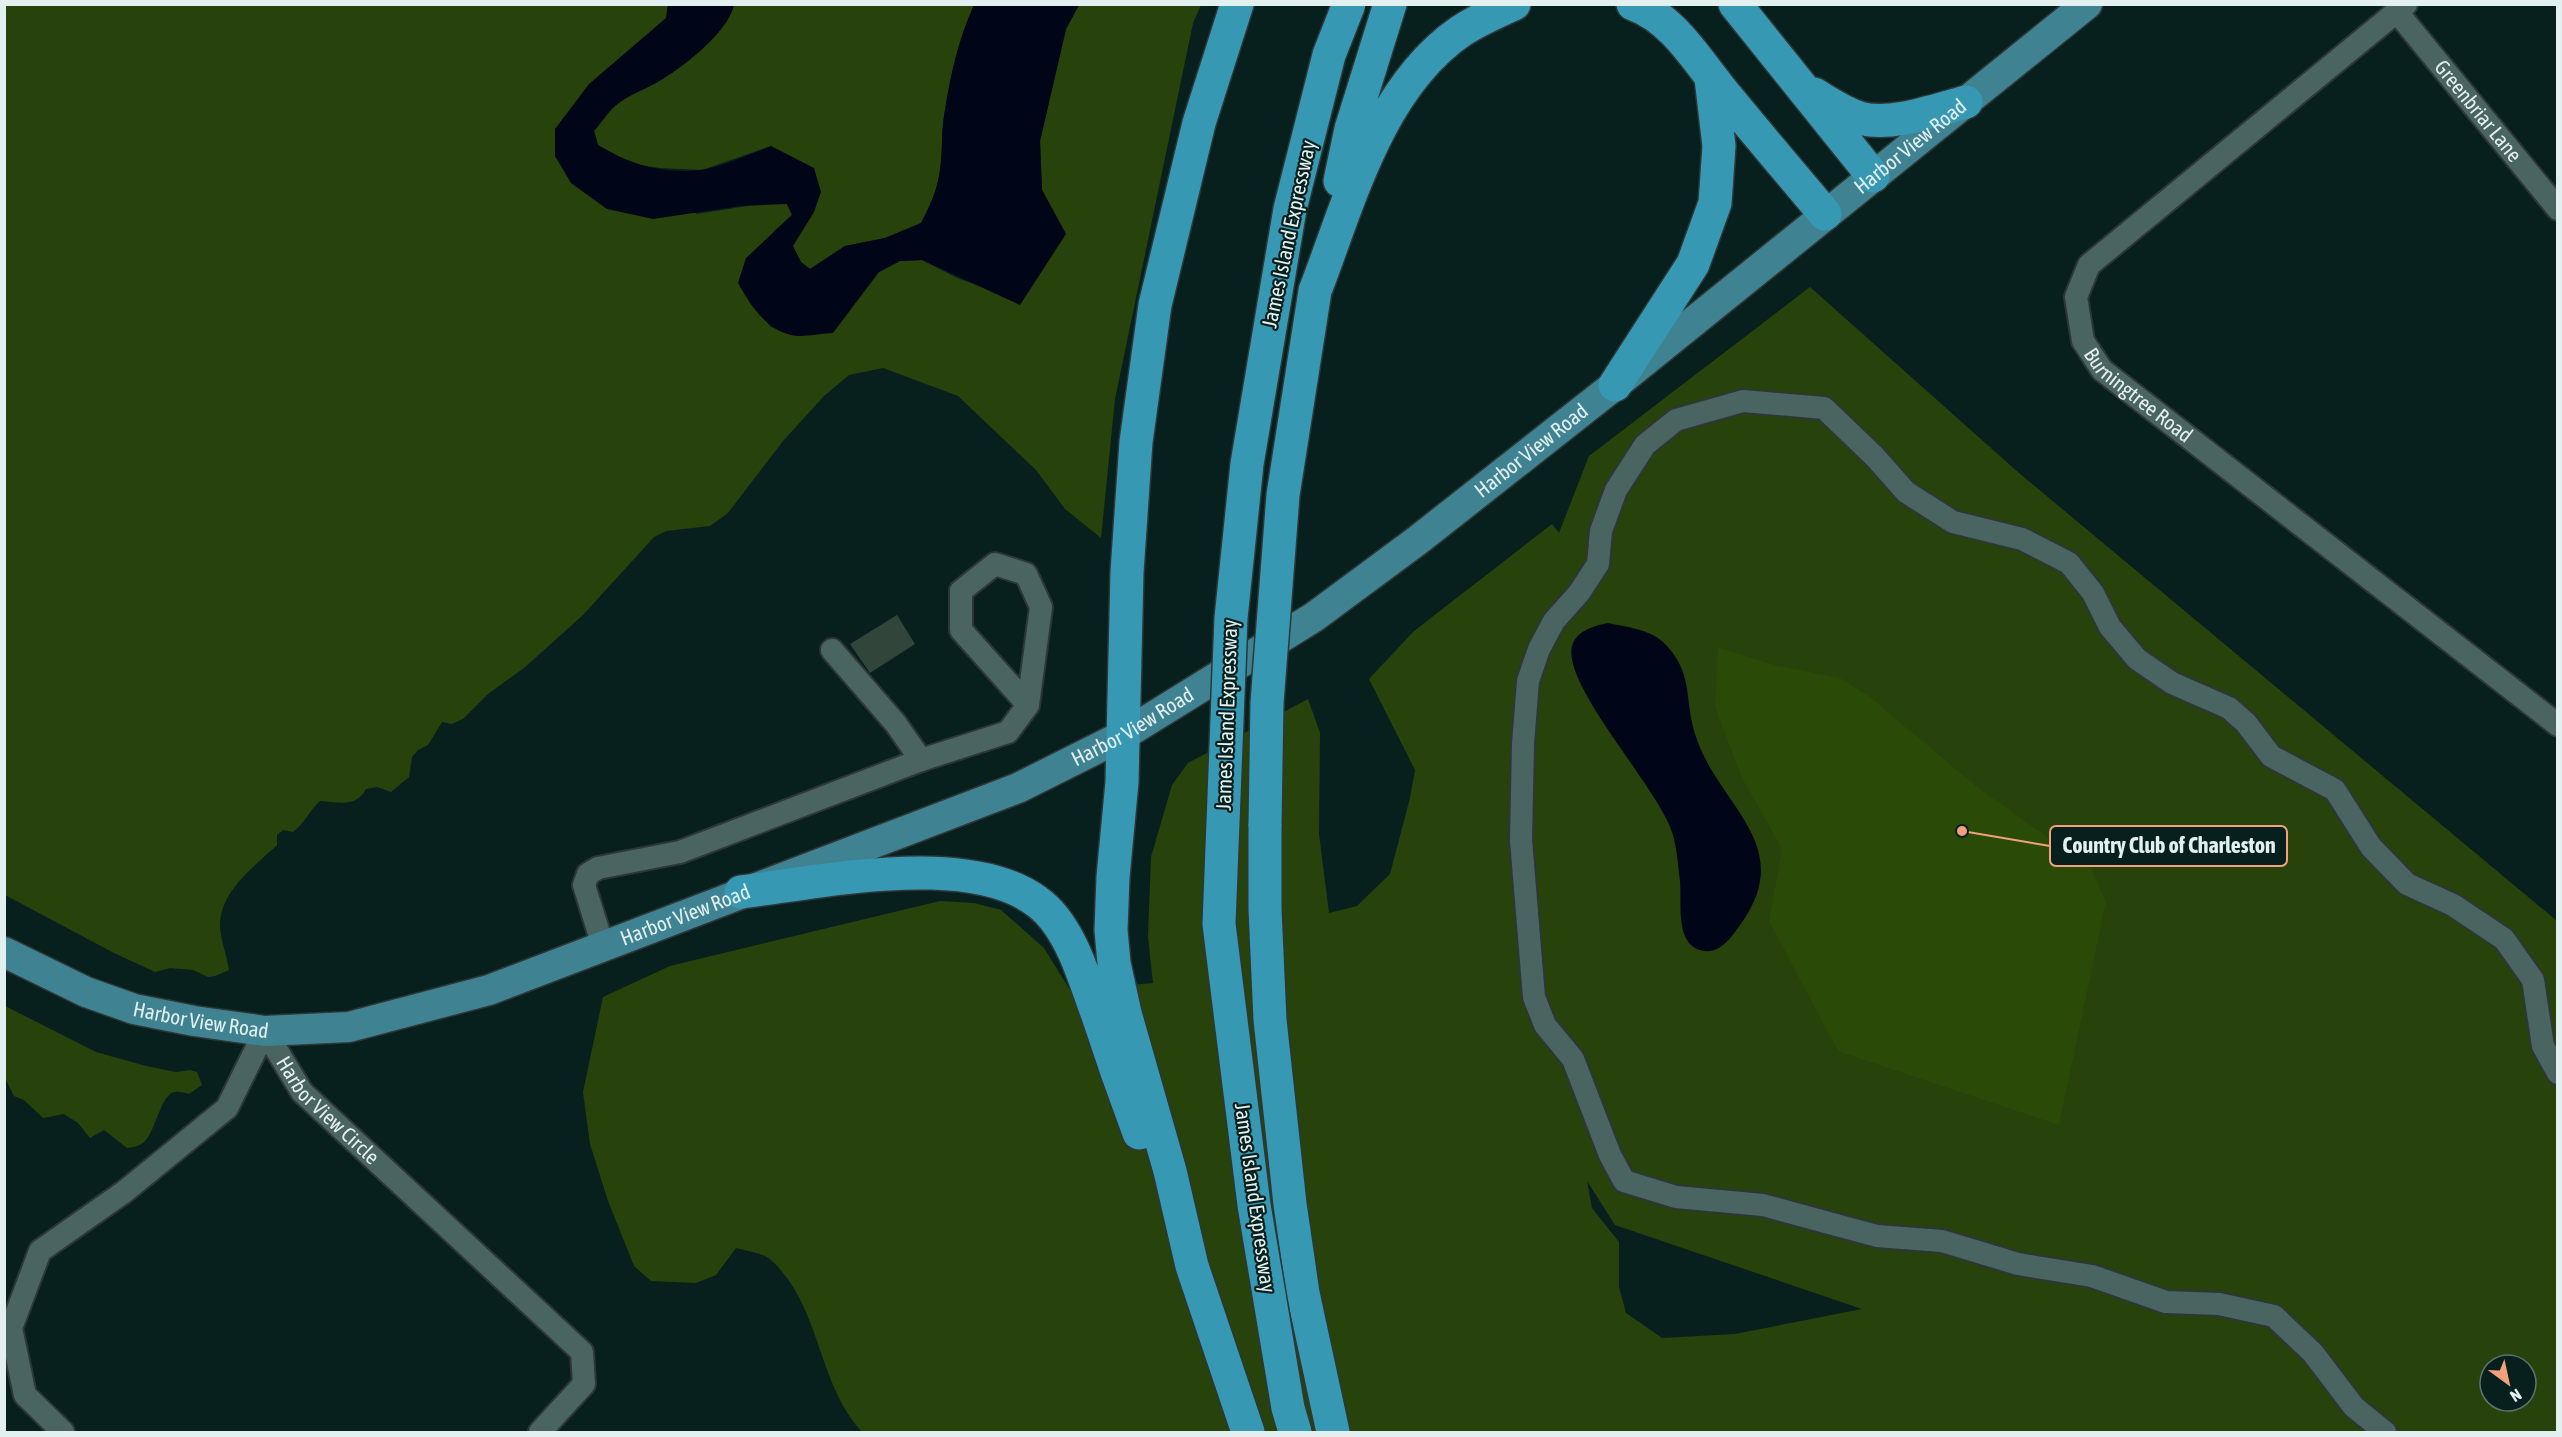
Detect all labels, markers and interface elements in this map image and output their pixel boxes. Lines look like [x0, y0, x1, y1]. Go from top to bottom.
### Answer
street label: Greenbriar Lane [2430, 55, 2527, 166]
street label: Harbor View Road [1849, 93, 1971, 198]
street label: James Island Expressway [1256, 137, 1320, 330]
street label: Burningtree Road [2080, 343, 2198, 447]
street label: Harbor View Road [1469, 398, 1592, 502]
street label: James Island Expressway [1211, 619, 1241, 811]
street label: Harbor View Road [1067, 682, 1198, 770]
callout: Country Club of Charleston [2050, 826, 2287, 866]
text: Country Club of Charleston [2062, 832, 2276, 858]
street label: Harbor View Road [617, 878, 753, 950]
street label: Harbor View Road [131, 996, 270, 1042]
street label: Harbor View Circle [272, 1052, 385, 1169]
street label: James Island Expressway [1231, 1102, 1281, 1295]
north arrow [2478, 1353, 2538, 1413]
text: N [2507, 1385, 2525, 1406]

